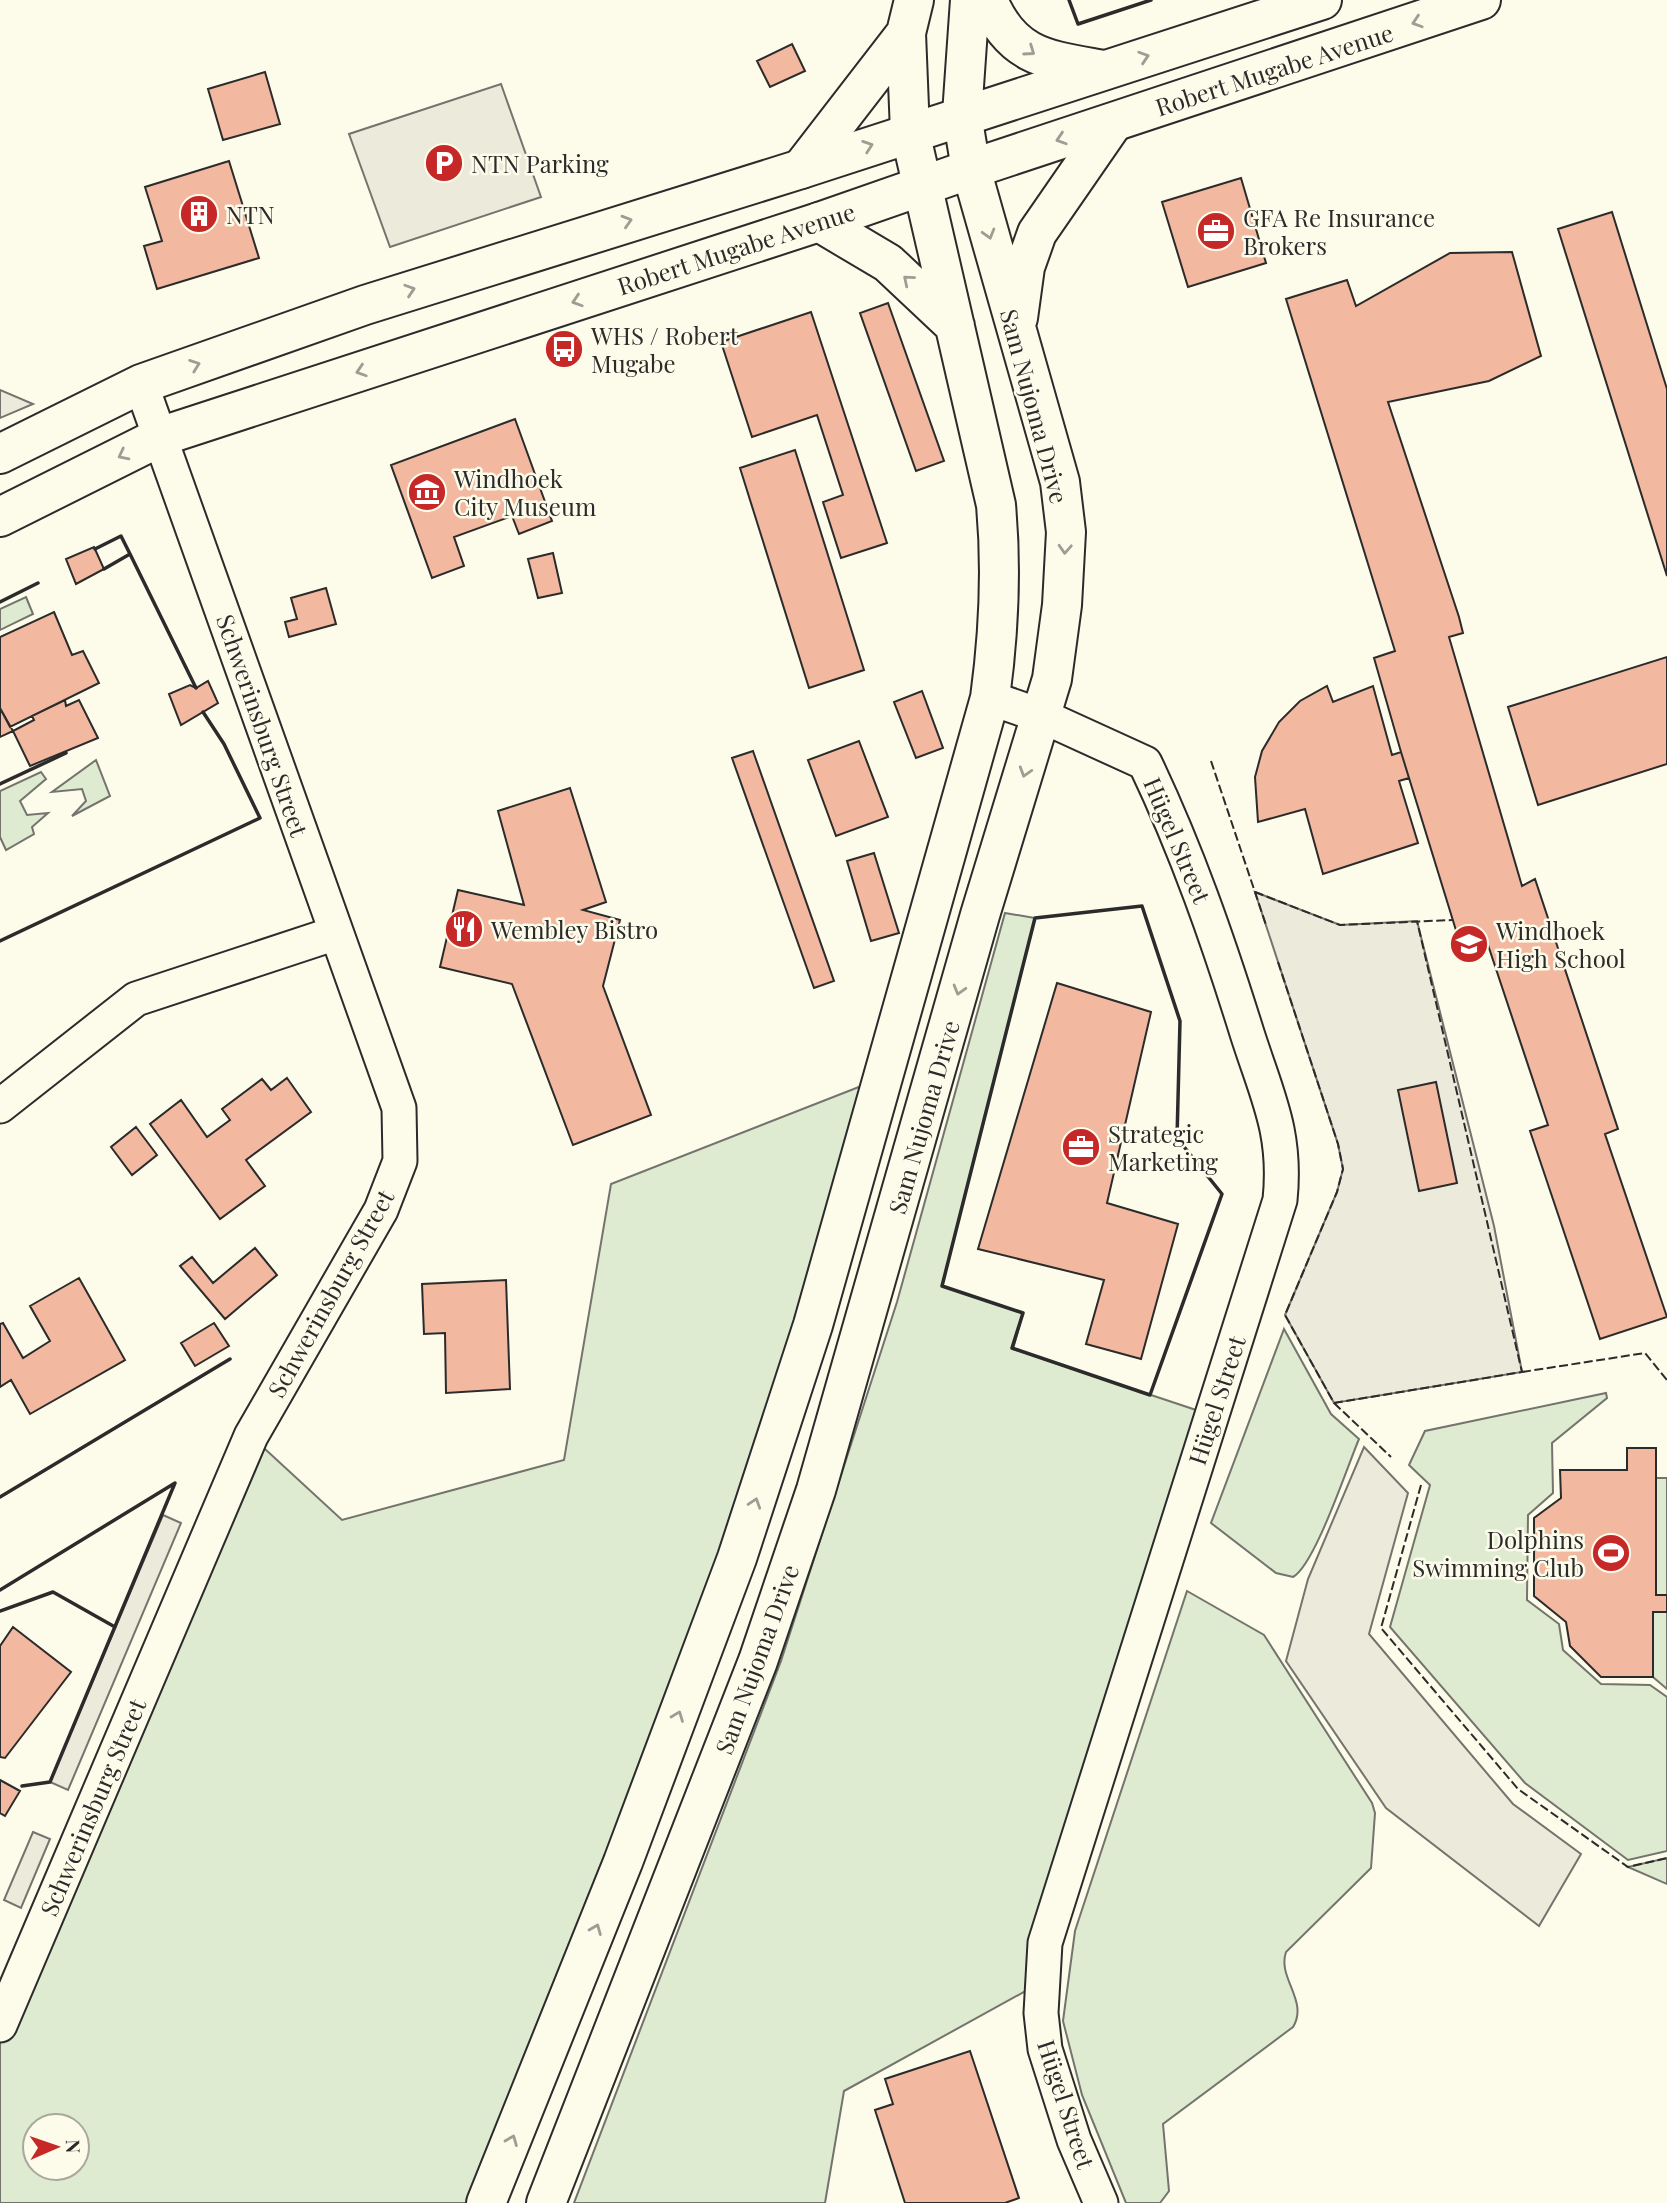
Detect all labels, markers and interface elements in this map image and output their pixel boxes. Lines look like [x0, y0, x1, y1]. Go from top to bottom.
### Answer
one-way arrow [1411, 13, 1423, 28]
street label: Robert Mugabe Avenue [1151, 15, 1397, 123]
one-way arrow [1023, 43, 1036, 56]
one-way arrow [1138, 51, 1150, 66]
one-way arrow [1056, 131, 1068, 146]
one-way arrow [861, 140, 873, 155]
parking icon: NTN Parking [423, 142, 465, 184]
place label: NTN Parking [471, 147, 609, 179]
building icon: NTN [178, 193, 220, 235]
street label: Robert Mugabe Avenue [613, 194, 859, 302]
place label: NTN [226, 198, 275, 230]
place label: GFA Re Insurance Brokers [1243, 201, 1435, 261]
office icon: GFA Re Insurance Brokers [1195, 210, 1237, 252]
one-way arrow [621, 215, 633, 230]
one-way arrow [981, 228, 995, 240]
one-way arrow [903, 275, 916, 288]
one-way arrow [404, 284, 416, 298]
one-way arrow [571, 293, 584, 307]
street label: Sam Nujoma Drive [994, 305, 1076, 507]
place label: WHS / Robert Mugabe [590, 319, 739, 379]
bus stop icon: WHS / Robert Mugabe [543, 328, 585, 370]
one-way arrow [189, 359, 201, 373]
one-way arrow [355, 363, 367, 377]
one-way arrow [118, 446, 131, 460]
place label: Windhoek City Museum [453, 462, 596, 522]
museum icon: Windhoek City Museum [406, 471, 448, 513]
one-way arrow [1058, 544, 1073, 555]
street label: Schwerinsburg Street [210, 610, 316, 841]
one-way arrow [1018, 766, 1033, 778]
street label: Hügel Street [1137, 772, 1219, 908]
restaurant icon: Wembley Bistro [443, 908, 485, 950]
place label: Wembley Bistro [490, 913, 658, 945]
place label: Windhoek High School [1495, 914, 1626, 974]
school or university icon: Windhoek High School [1448, 923, 1490, 965]
one-way arrow [952, 984, 967, 996]
street label: Sam Nujoma Drive [880, 1016, 966, 1218]
place label: Strategic Marketing [1108, 1117, 1218, 1177]
office icon: Strategic Marketing [1060, 1126, 1102, 1168]
street label: Schwerinsburg Street [260, 1183, 401, 1403]
street label: Hügel Street [1180, 1331, 1252, 1469]
one-way arrow [747, 1497, 762, 1509]
place label: Dolphins Swimming Club [1412, 1523, 1584, 1583]
sports icon: Dolphins Swimming Club [1590, 1532, 1632, 1574]
street label: Sam Nujoma Drive [707, 1560, 805, 1758]
street label: Schwerinsburg Street [32, 1693, 152, 1920]
one-way arrow [670, 1711, 684, 1723]
one-way arrow [588, 1923, 602, 1935]
street label: Hügel Street [1031, 2035, 1103, 2173]
north arrow [21, 2112, 91, 2182]
one-way arrow [504, 2135, 518, 2147]
text: N [61, 2139, 87, 2154]

